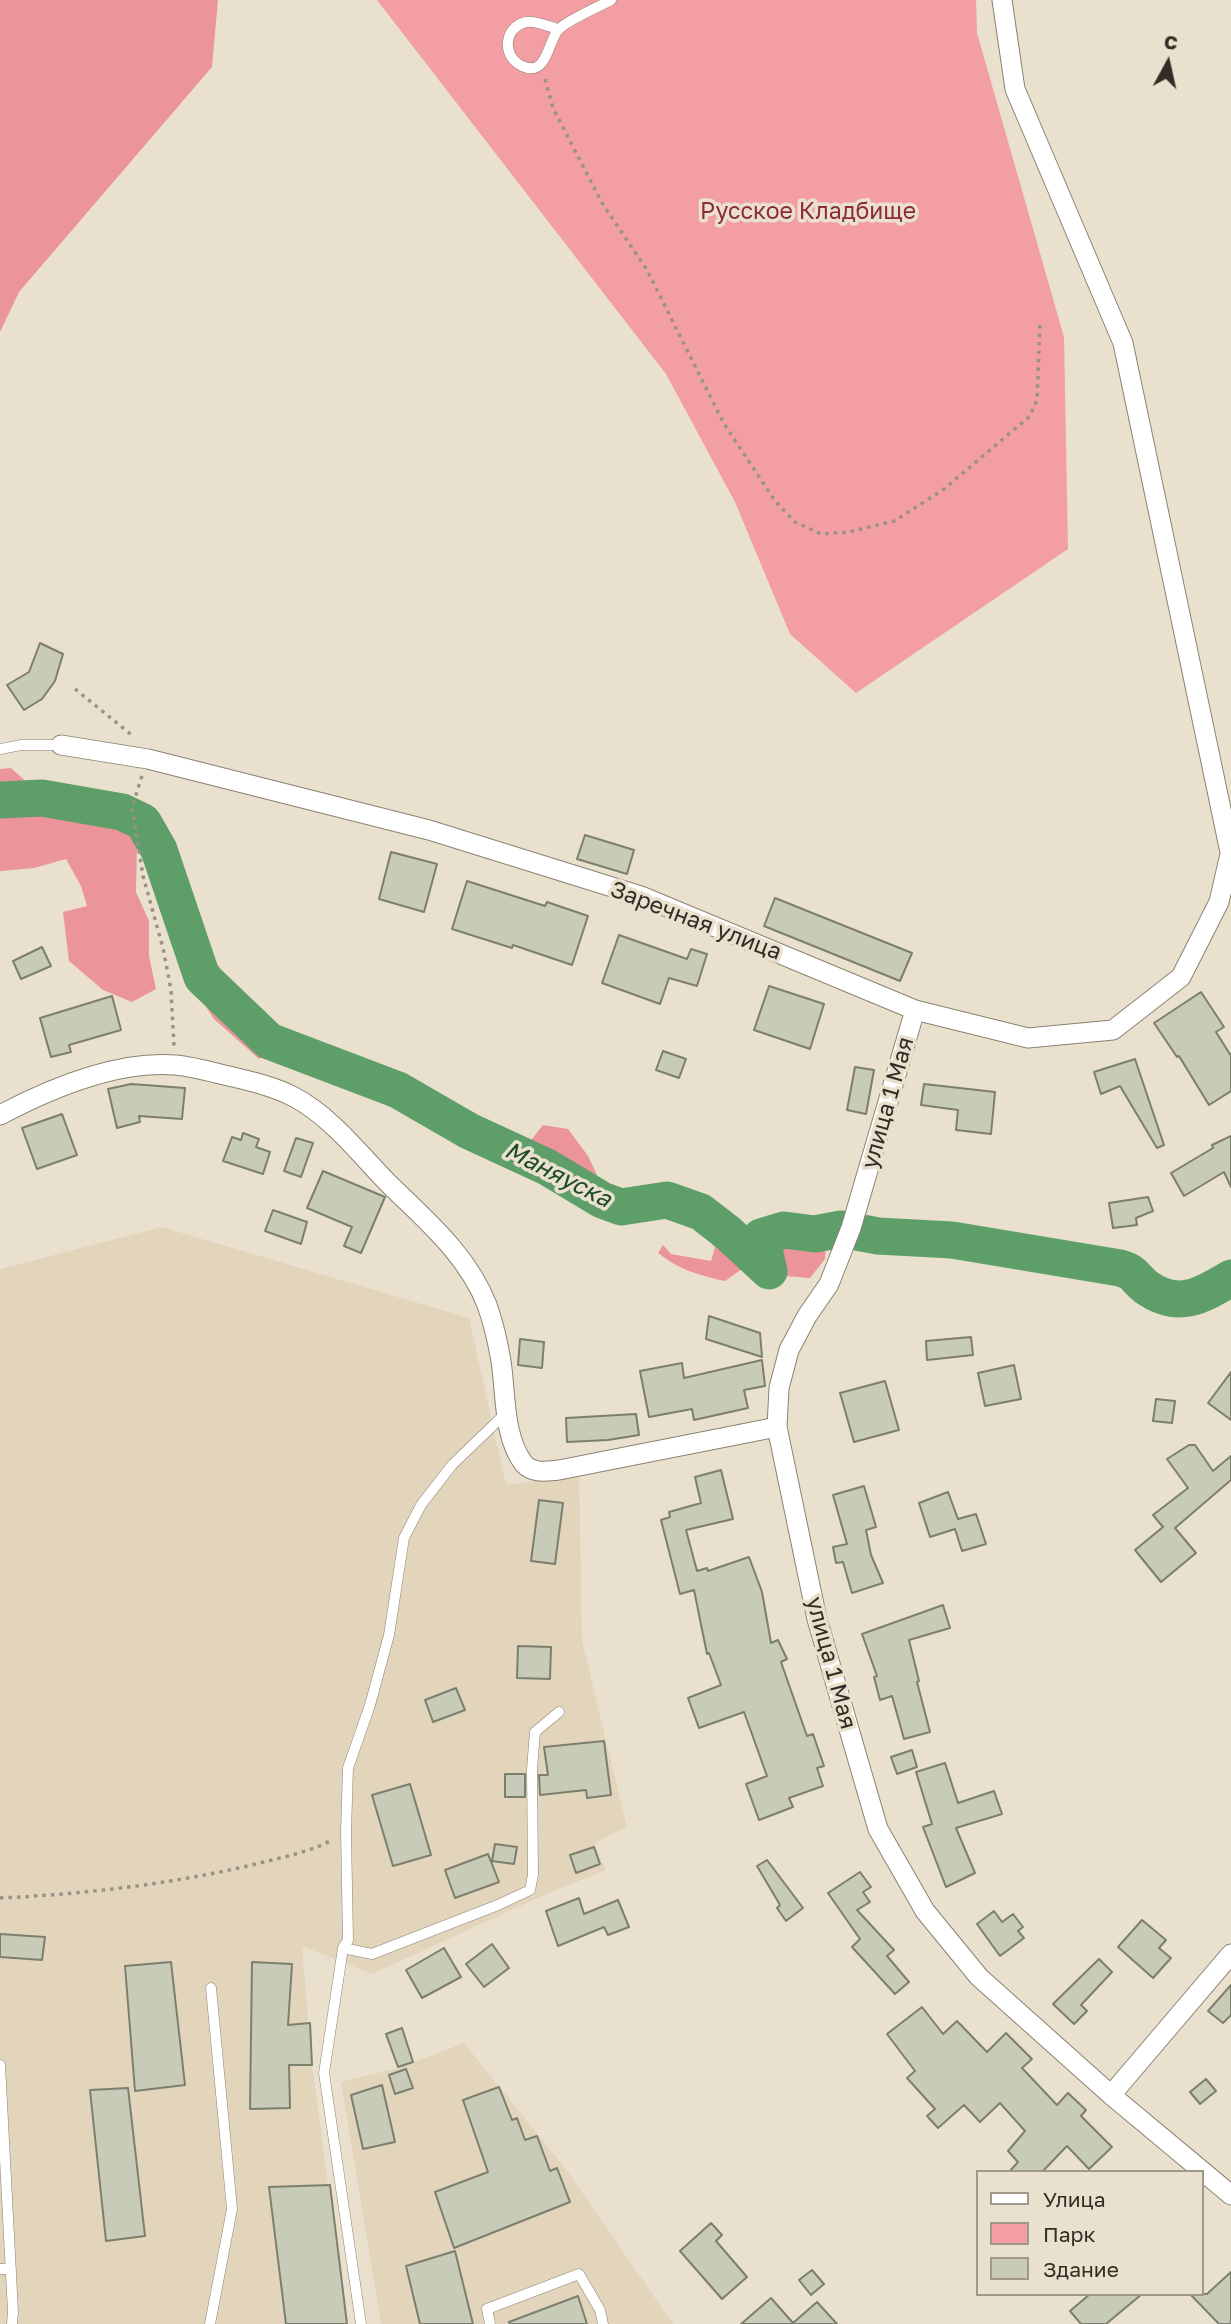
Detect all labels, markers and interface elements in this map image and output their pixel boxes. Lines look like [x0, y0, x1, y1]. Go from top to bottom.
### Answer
north arrow [1133, 28, 1203, 98]
text: С [1163, 29, 1179, 54]
park label: Русское Кладбище [700, 198, 916, 226]
street label: Заречная улица [606, 876, 786, 966]
street label: улица 1 Мая [856, 1034, 920, 1172]
water label: Маняуска [500, 1136, 616, 1214]
street label: улица 1 Мая [800, 1594, 862, 1732]
legend [976, 2170, 1203, 2296]
text: Улица [1043, 2186, 1106, 2212]
text: Парк [1043, 2221, 1096, 2247]
text: Здание [1043, 2256, 1119, 2282]

